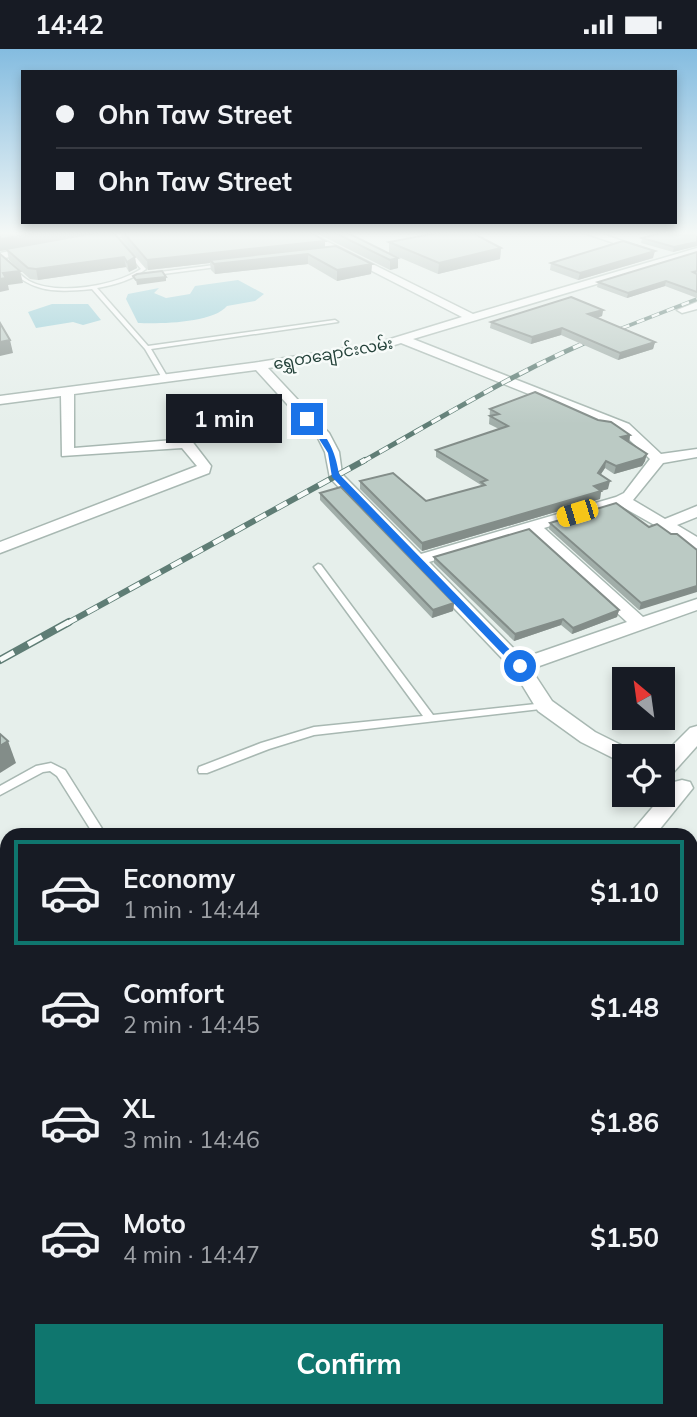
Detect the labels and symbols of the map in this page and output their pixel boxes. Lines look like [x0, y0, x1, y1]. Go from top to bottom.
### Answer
street label: ရွှေတချောင်းလမ်း [271, 332, 395, 377]
callout: 1 min [167, 395, 282, 443]
route end [291, 403, 323, 435]
car [554, 497, 601, 529]
route start [504, 650, 536, 682]
north arrow [612, 667, 676, 730]

